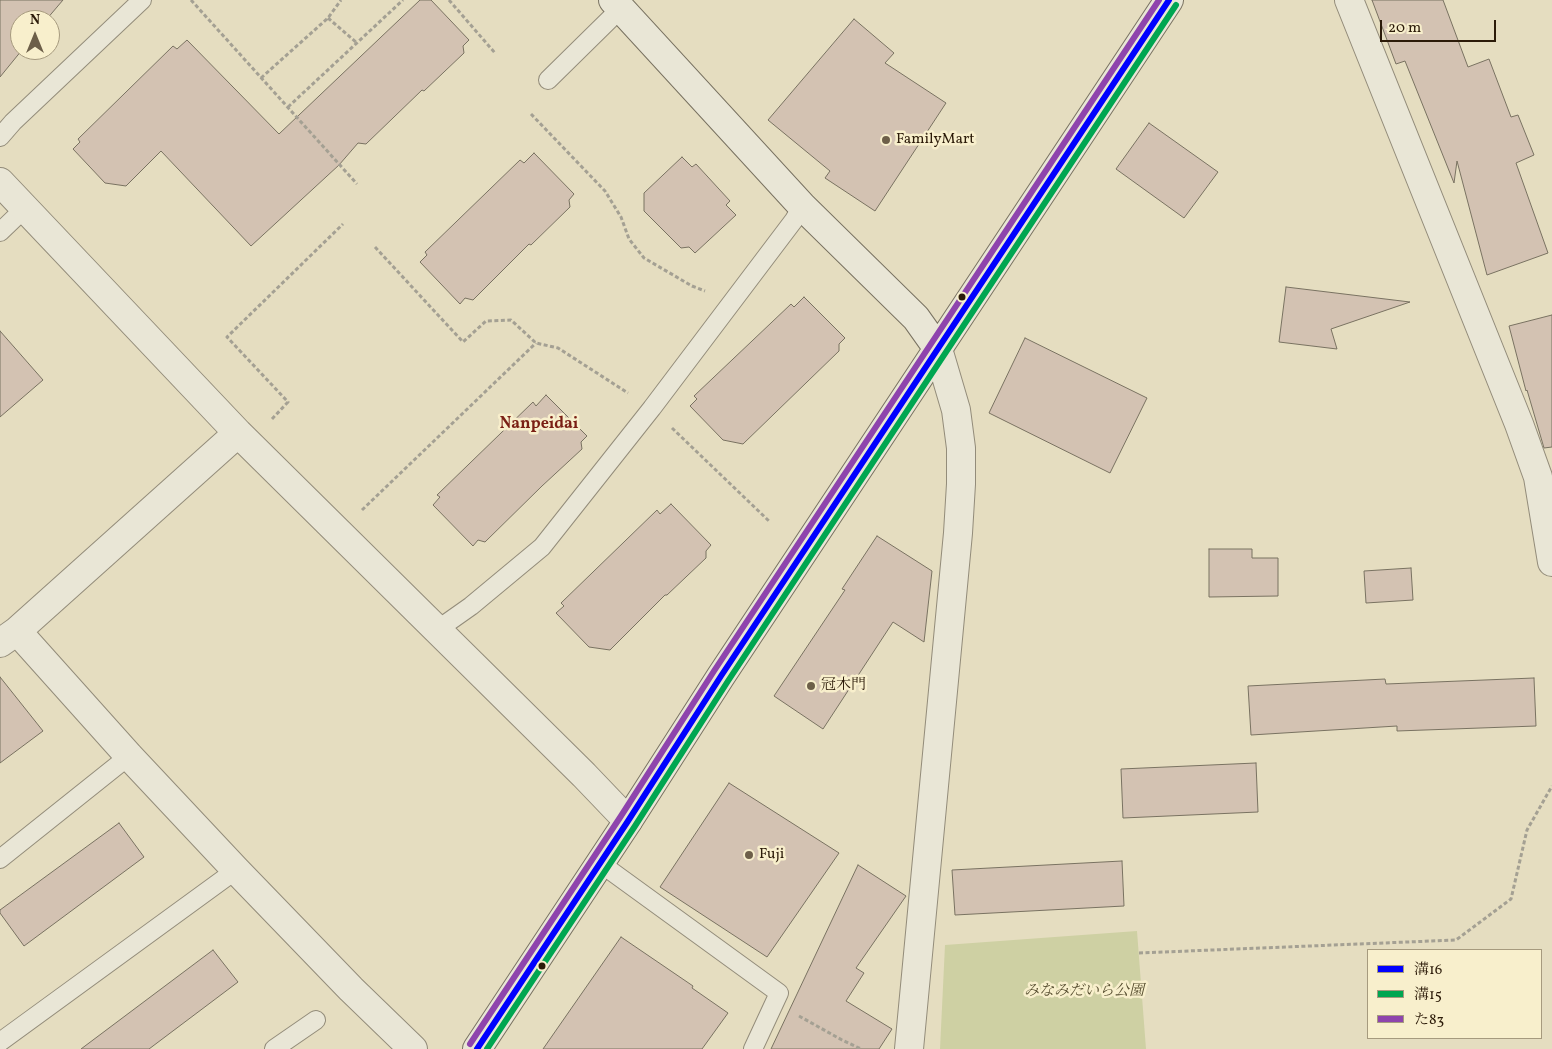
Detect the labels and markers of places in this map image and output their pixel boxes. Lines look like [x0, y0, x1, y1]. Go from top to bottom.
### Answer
place label: FamilyMart [896, 131, 975, 149]
marker: FamilyMart [880, 134, 892, 146]
unlabelled marker [957, 292, 967, 302]
place label: 冠木門 [821, 677, 866, 695]
marker: 冠木門 [805, 680, 817, 692]
place label: Fuji [759, 846, 784, 864]
marker: Fuji [743, 849, 755, 861]
unlabelled marker [537, 961, 547, 971]

